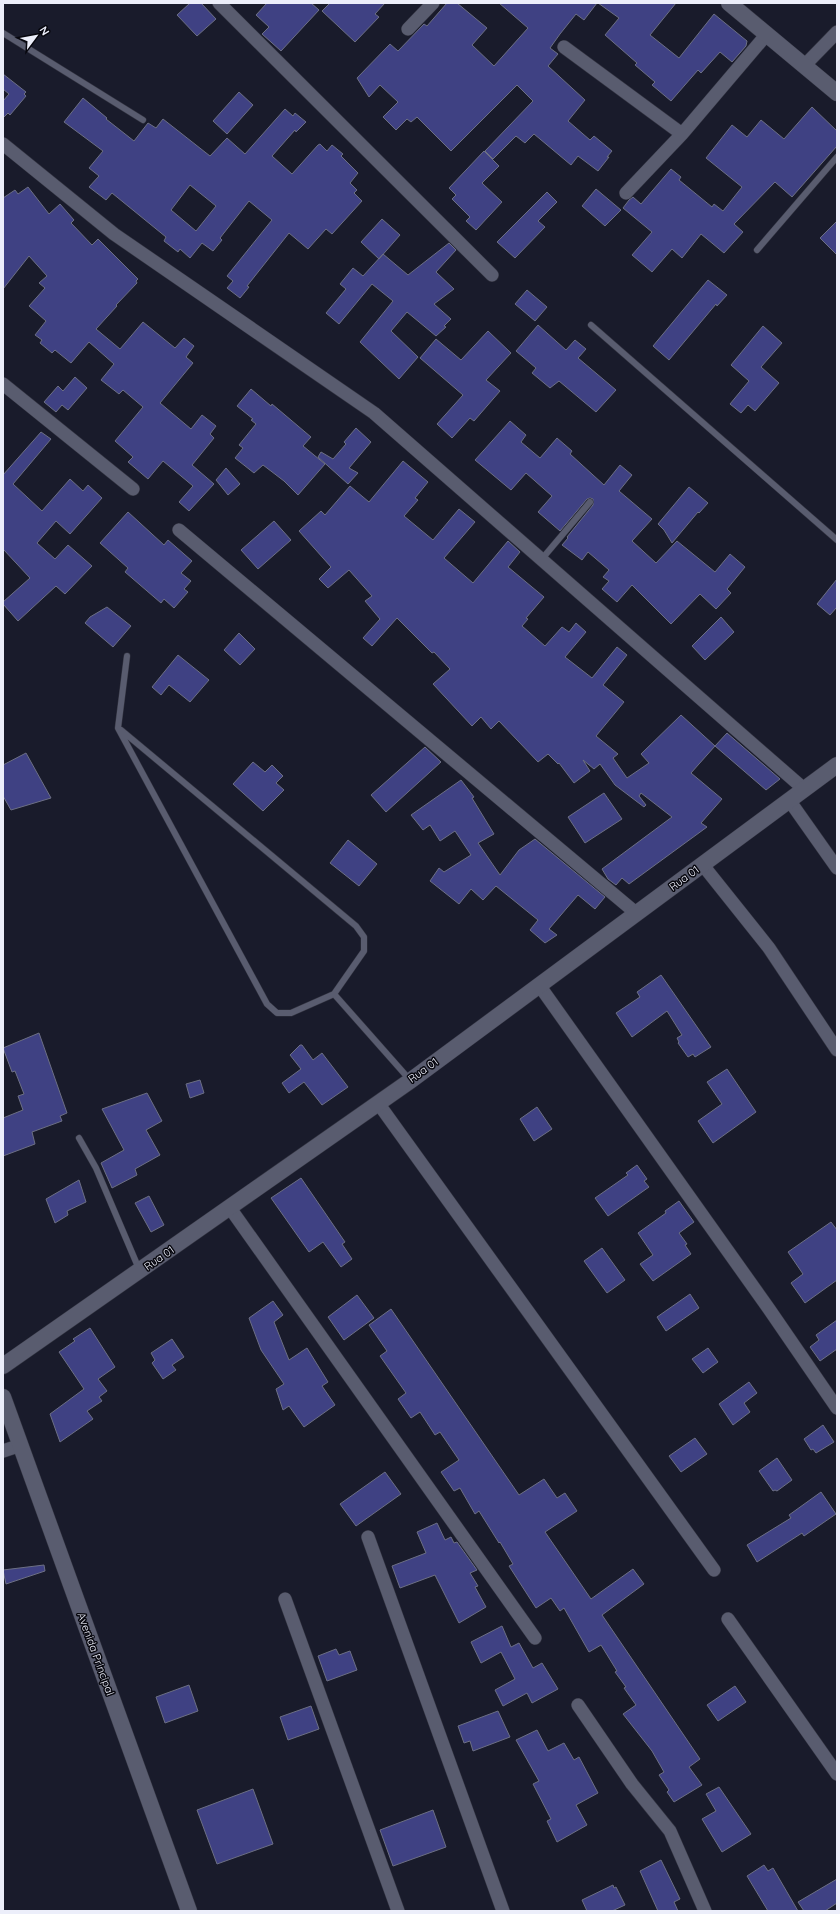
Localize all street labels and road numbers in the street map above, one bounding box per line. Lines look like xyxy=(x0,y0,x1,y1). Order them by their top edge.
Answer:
street label: Rua 01 xyxy=(666,862,702,894)
street label: Rua 01 xyxy=(405,1054,441,1086)
street label: Rua 01 xyxy=(141,1243,177,1273)
street label: Avenida Principal xyxy=(74,1611,118,1697)

